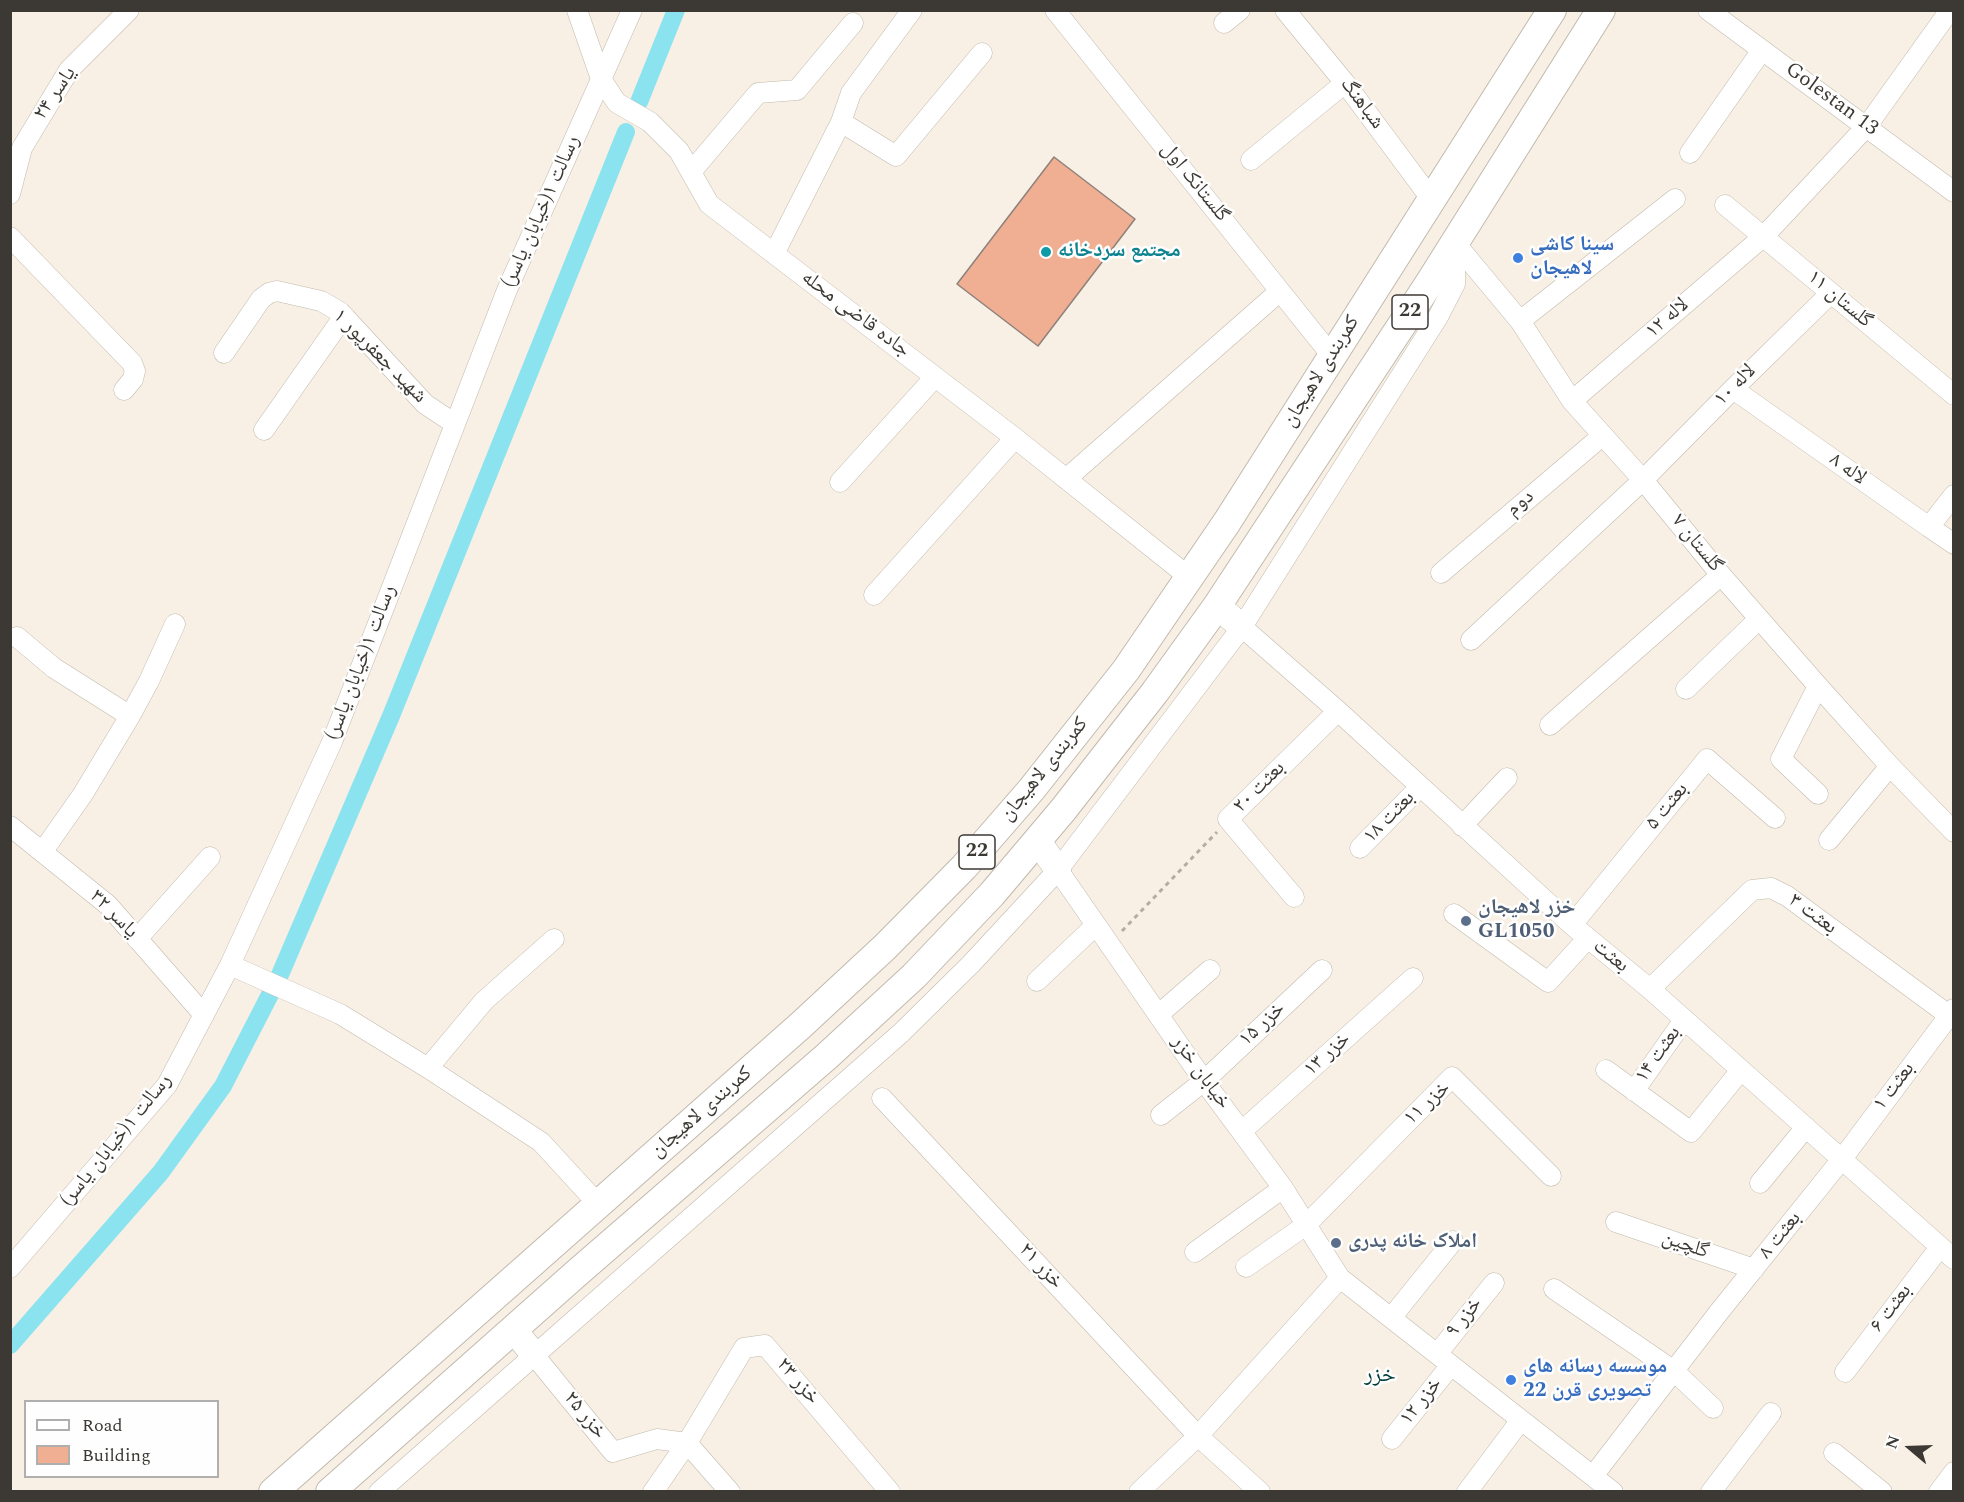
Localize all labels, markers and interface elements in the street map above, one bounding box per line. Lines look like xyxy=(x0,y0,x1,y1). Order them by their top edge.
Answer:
street label: Golestan 13 xyxy=(1780,58,1882,142)
street label: یاسر ۲۴ xyxy=(29,63,83,125)
street label: شباهنگ xyxy=(1333,73,1389,135)
street label: رسالت ۱(خیابان یاسر) xyxy=(497,132,587,292)
street label: گلستانک اول xyxy=(1154,138,1234,228)
place label: سینا کاشی لاهیجان xyxy=(1530,233,1614,283)
place label: مجتمع سردخانه xyxy=(1058,239,1181,265)
marker: مجتمع سردخانه xyxy=(1039,245,1053,259)
marker: سینا کاشی لاهیجان xyxy=(1511,251,1525,265)
street label: جاده قاضی محله xyxy=(796,266,914,364)
street label: گلستان ۱۱ xyxy=(1801,266,1877,334)
street label: لاله ۱۲ xyxy=(1641,293,1695,345)
road number: 22 xyxy=(1392,295,1428,329)
street label: شهید جعفرپور ۱ xyxy=(327,305,431,409)
street label: کمربندی لاهیجان xyxy=(1278,312,1366,432)
street label: لاله ۱۰ xyxy=(1710,360,1762,412)
street label: لاله ۸ xyxy=(1824,448,1870,492)
street label: دوم xyxy=(1502,485,1540,523)
street label: گلستان ۷ xyxy=(1665,510,1727,578)
street label: رسالت ۱(خیابان یاسر) xyxy=(321,582,403,744)
street label: کمربندی لاهیجان xyxy=(995,713,1095,827)
street label: بعثت ۲۰ xyxy=(1229,757,1291,819)
street label: بعثت ۵ xyxy=(1641,778,1695,836)
street label: بعثت ۱۸ xyxy=(1359,786,1421,850)
road number: 22 xyxy=(959,835,995,869)
street label: یاسر ۳۲ xyxy=(83,885,143,945)
street label: بعثت ۳ xyxy=(1783,889,1841,941)
place label: خزر لاهیجان GL1050 xyxy=(1478,896,1575,946)
marker: خزر لاهیجان GL1050 xyxy=(1459,914,1473,928)
street label: بعثت xyxy=(1587,935,1633,979)
street label: خزر ۱۵ xyxy=(1235,997,1291,1053)
street label: بعثت ۱۴ xyxy=(1631,1022,1687,1088)
street label: خزر ۱۳ xyxy=(1299,1028,1357,1082)
street label: خیابان خزر xyxy=(1165,1031,1235,1115)
street label: بعثت ۱ xyxy=(1869,1058,1921,1116)
street label: کمربندی لاهیجان xyxy=(646,1062,758,1164)
street label: رسالت ۱(خیابان یاسر) xyxy=(56,1069,178,1213)
street label: خزر ۱۱ xyxy=(1399,1077,1457,1131)
street label: بعثت ۸ xyxy=(1754,1207,1808,1265)
street label: گلچین xyxy=(1658,1226,1712,1266)
place label: املاک خانه پدری xyxy=(1348,1230,1477,1256)
marker: املاک خانه پدری xyxy=(1329,1236,1343,1250)
street label: خزر ۲۱ xyxy=(1012,1239,1068,1295)
street label: بعثت ۶ xyxy=(1866,1280,1918,1338)
street label: خزر ۹ xyxy=(1441,1293,1489,1343)
street label: خزر ۲۳ xyxy=(770,1353,824,1411)
place label: موسسه رسانه های تصویری قرن 22 xyxy=(1523,1355,1667,1405)
district label: خزر xyxy=(1364,1364,1396,1390)
street label: خزر ۱۲ xyxy=(1395,1373,1449,1431)
marker: موسسه رسانه های تصویری قرن 22 xyxy=(1504,1373,1518,1387)
street label: خزر ۲۵ xyxy=(557,1387,611,1445)
legend xyxy=(24,1400,219,1478)
text: Road xyxy=(82,1412,123,1439)
north arrow xyxy=(1880,1418,1940,1478)
text: N xyxy=(1880,1432,1906,1452)
text: Building xyxy=(82,1442,151,1469)

